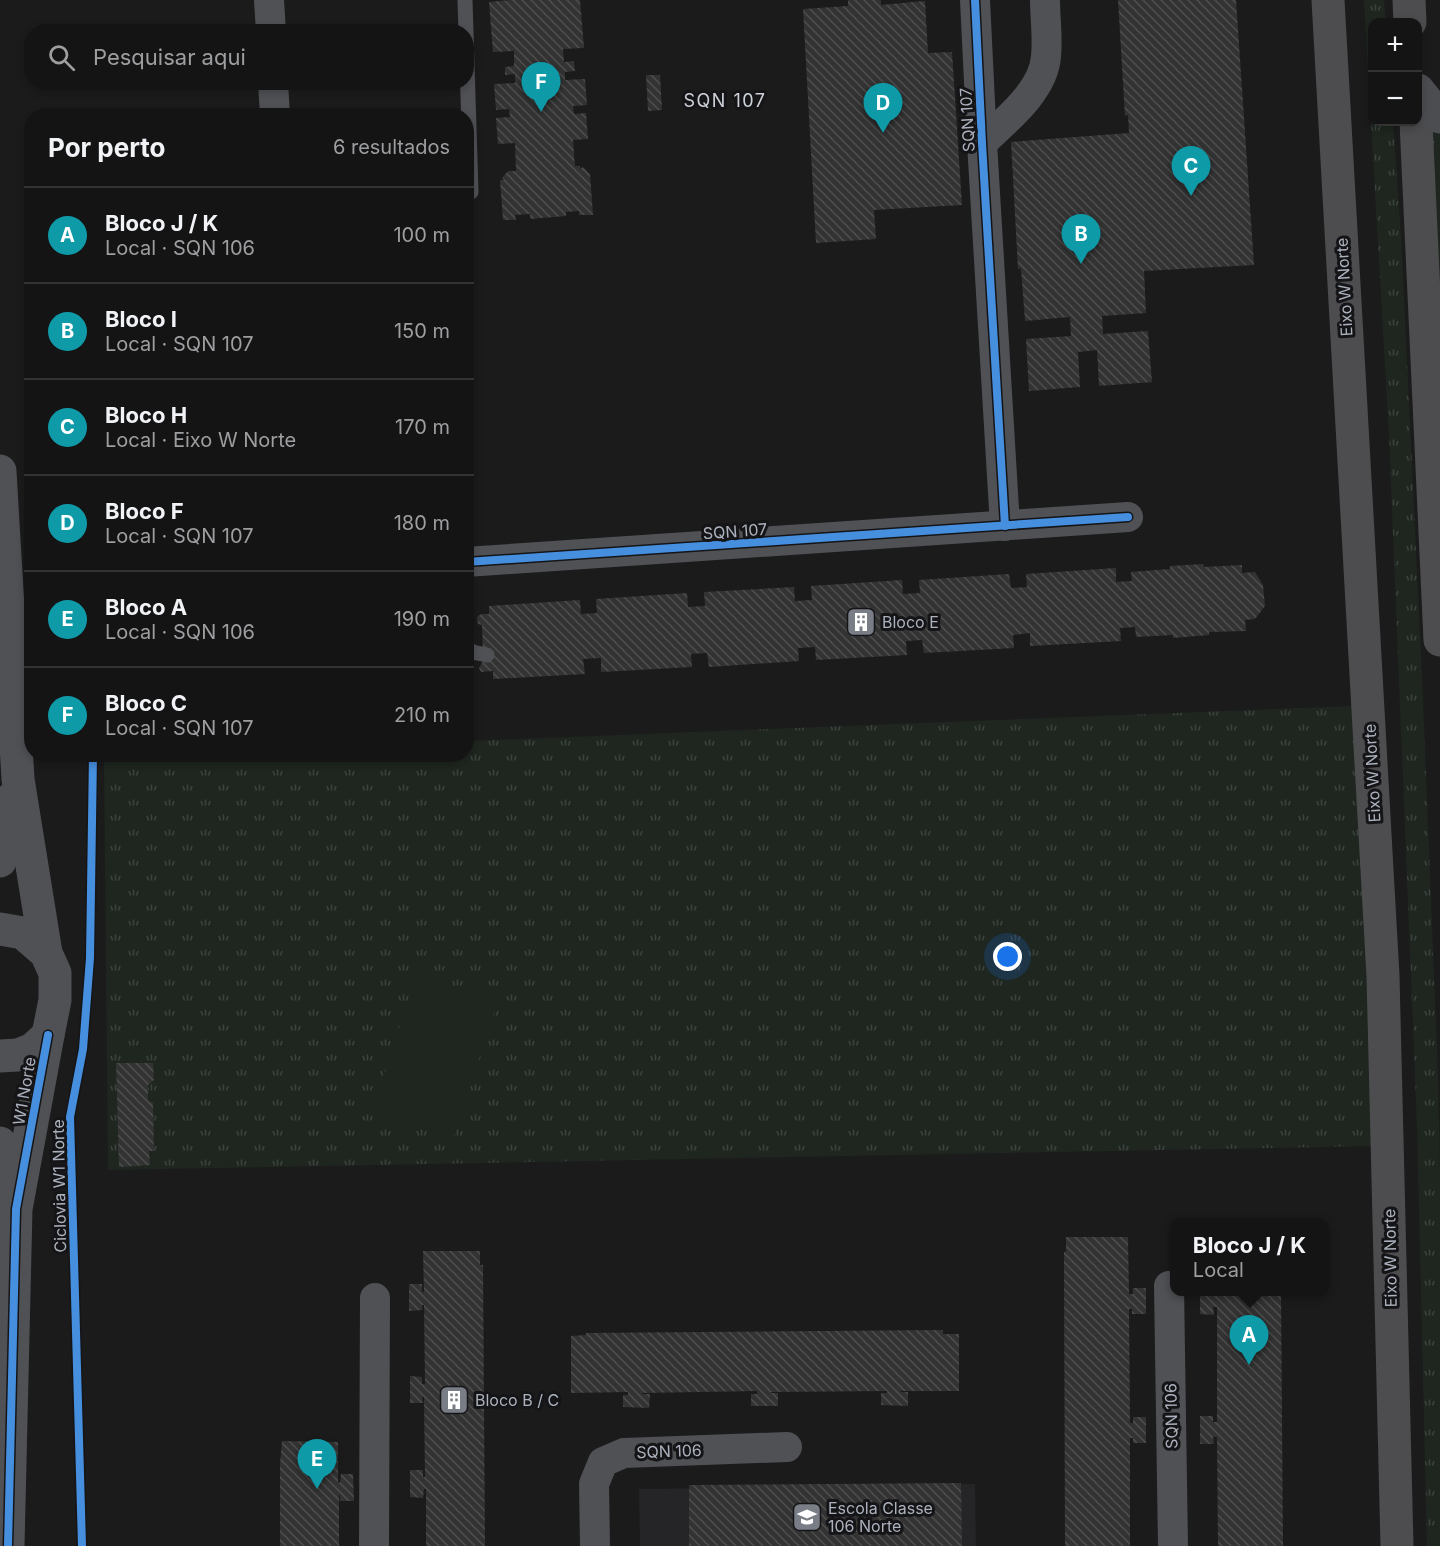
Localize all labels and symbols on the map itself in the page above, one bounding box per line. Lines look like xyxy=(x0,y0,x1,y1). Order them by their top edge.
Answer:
pin: F xyxy=(522,63,560,112)
pin: D xyxy=(864,84,902,133)
street label: SQN 107 xyxy=(955,87,979,153)
district label: SQN 107 xyxy=(684,90,766,111)
pin: C xyxy=(1172,146,1210,196)
pin: B xyxy=(1062,214,1100,264)
street label: Eixo W Norte xyxy=(1331,237,1357,337)
street label: SQN 107 xyxy=(702,519,768,543)
building icon: Bloco E xyxy=(845,606,877,638)
place label: Bloco E xyxy=(882,612,939,632)
street label: Eixo W Norte xyxy=(1359,723,1385,823)
your location xyxy=(993,942,1022,971)
street label: W1 Norte xyxy=(8,1055,40,1127)
street label: Ciclovia W1 Norte xyxy=(48,1119,70,1253)
street label: Eixo W Norte xyxy=(1379,1209,1401,1307)
pin: A xyxy=(1230,1316,1268,1365)
street label: SQN 106 xyxy=(1160,1383,1182,1449)
building icon: Bloco B / C xyxy=(438,1384,470,1416)
place label: Bloco B / C xyxy=(475,1390,559,1410)
pin: E xyxy=(298,1440,336,1489)
street label: SQN 106 xyxy=(636,1440,702,1462)
place label: Escola Classe 106 Norte xyxy=(828,1498,933,1536)
school or university icon: Escola Classe 106 Norte xyxy=(791,1501,823,1533)

